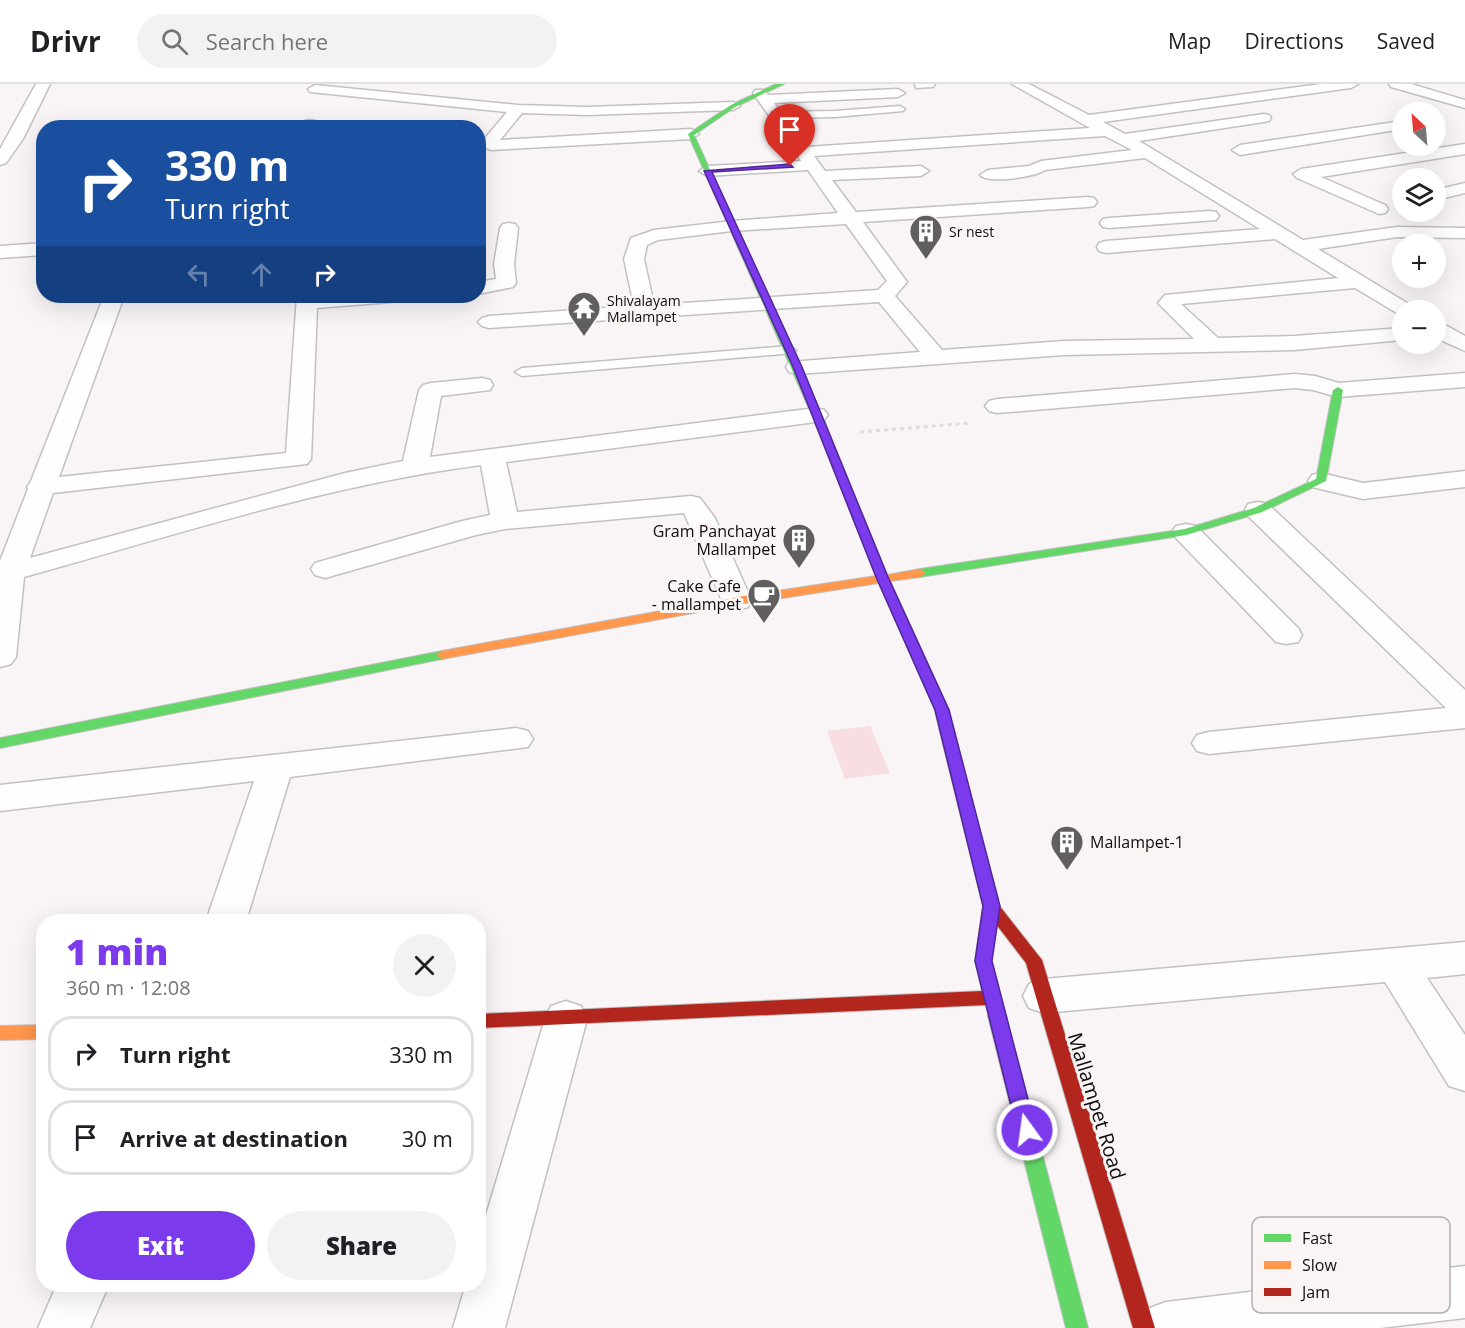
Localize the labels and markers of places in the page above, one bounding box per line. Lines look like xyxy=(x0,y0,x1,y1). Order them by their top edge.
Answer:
pin xyxy=(764,104,815,166)
building icon: Sr nest xyxy=(908,213,944,260)
place label: Sr nest xyxy=(949,222,994,241)
temple icon: Shivalayam Mallampet xyxy=(566,290,602,337)
place label: Shivalayam Mallampet xyxy=(607,291,681,326)
place label: Gram Panchayat Mallampet xyxy=(653,520,776,560)
building icon: Gram Panchayat Mallampet xyxy=(781,522,817,569)
place label: Cake Cafe - mallampet xyxy=(652,575,741,615)
cafe icon: Cake Cafe - mallampet xyxy=(746,577,782,624)
building icon: Mallampet-1 xyxy=(1049,824,1085,871)
place label: Mallampet-1 xyxy=(1090,831,1184,853)

